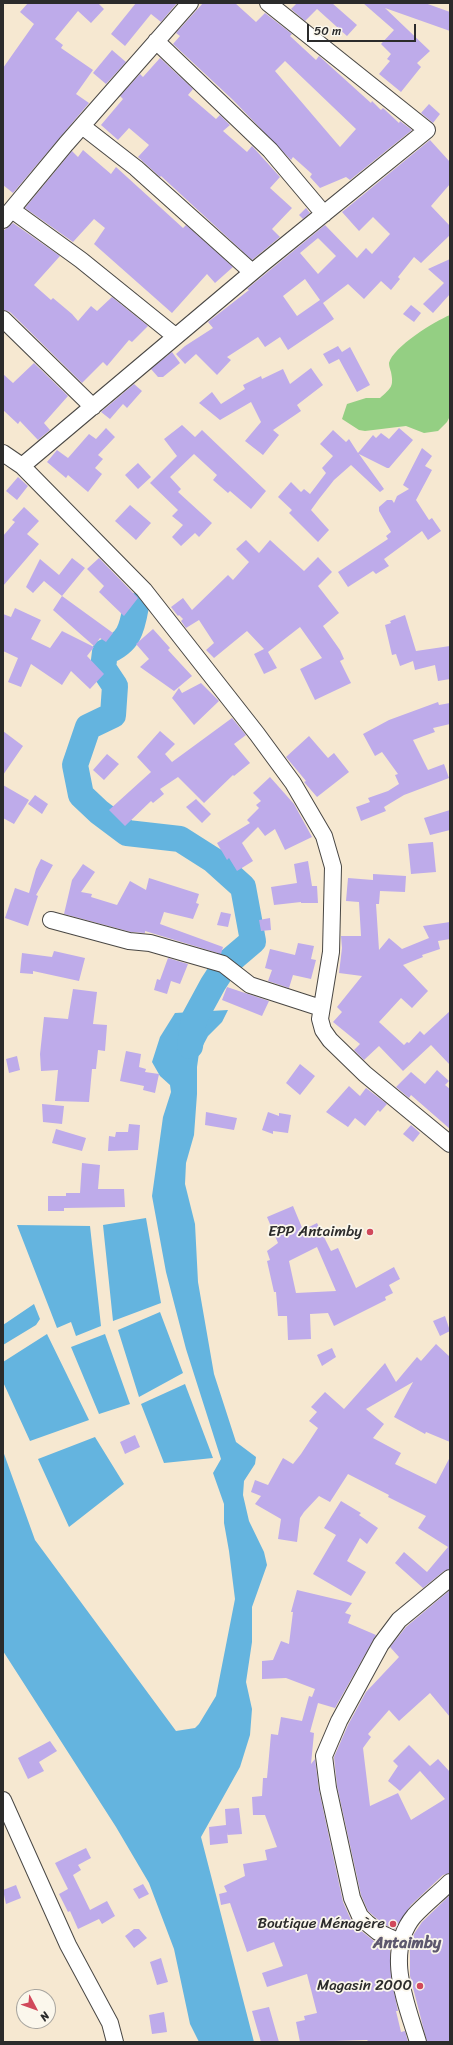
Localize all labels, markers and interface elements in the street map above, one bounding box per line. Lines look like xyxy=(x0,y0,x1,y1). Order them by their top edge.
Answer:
scale bar xyxy=(309,16,418,42)
text: 50 m xyxy=(314,20,341,42)
place label: EPP Antaimby xyxy=(268,1223,362,1241)
marker: EPP Antaimby xyxy=(365,1227,375,1237)
place label: Boutique Ménagère xyxy=(258,1915,385,1933)
marker: Boutique Ménagère xyxy=(388,1919,398,1929)
district label: Antaimby xyxy=(373,1934,441,1954)
place label: Magasin 2000 xyxy=(317,1977,412,1995)
marker: Magasin 2000 xyxy=(415,1981,425,1991)
north arrow xyxy=(16,1989,56,2029)
text: N xyxy=(35,2007,54,2026)

